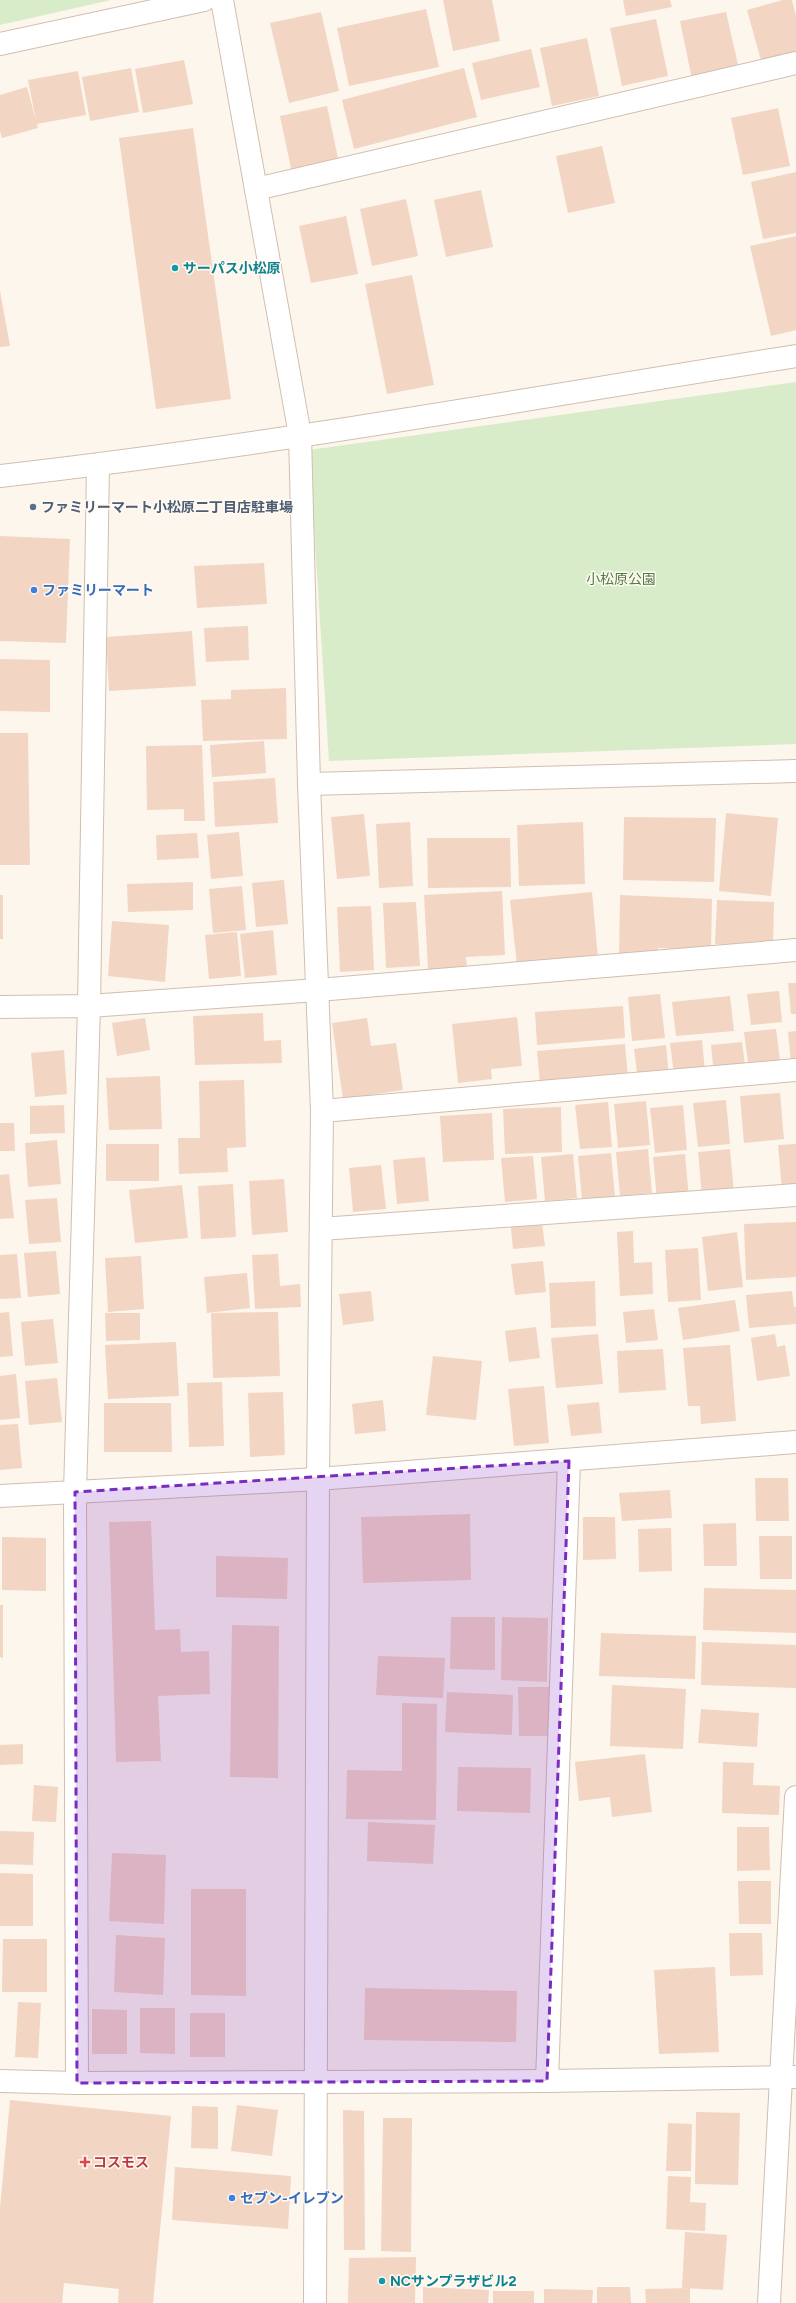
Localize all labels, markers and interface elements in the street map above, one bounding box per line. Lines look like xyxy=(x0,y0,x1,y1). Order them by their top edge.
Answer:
place label: サーパス小松原 xyxy=(183,260,281,277)
marker: サーパス小松原 xyxy=(170,263,180,273)
place label: ファミリーマート小松原二丁目店駐車場 xyxy=(41,499,293,516)
marker: ファミリーマート小松原二丁目店駐車場 xyxy=(28,502,38,512)
park label: 小松原公園 xyxy=(586,571,656,588)
place label: ファミリーマート xyxy=(42,582,154,599)
marker: ファミリーマート xyxy=(29,585,39,595)
place label: コスモス xyxy=(93,2154,149,2171)
marker: コスモス xyxy=(80,2157,90,2167)
place label: セブン-イレブン xyxy=(240,2190,344,2207)
marker: セブン-イレブン xyxy=(227,2193,237,2203)
place label: NCサンプラザビル2 xyxy=(390,2273,517,2290)
marker: NCサンプラザビル2 xyxy=(377,2276,387,2286)

